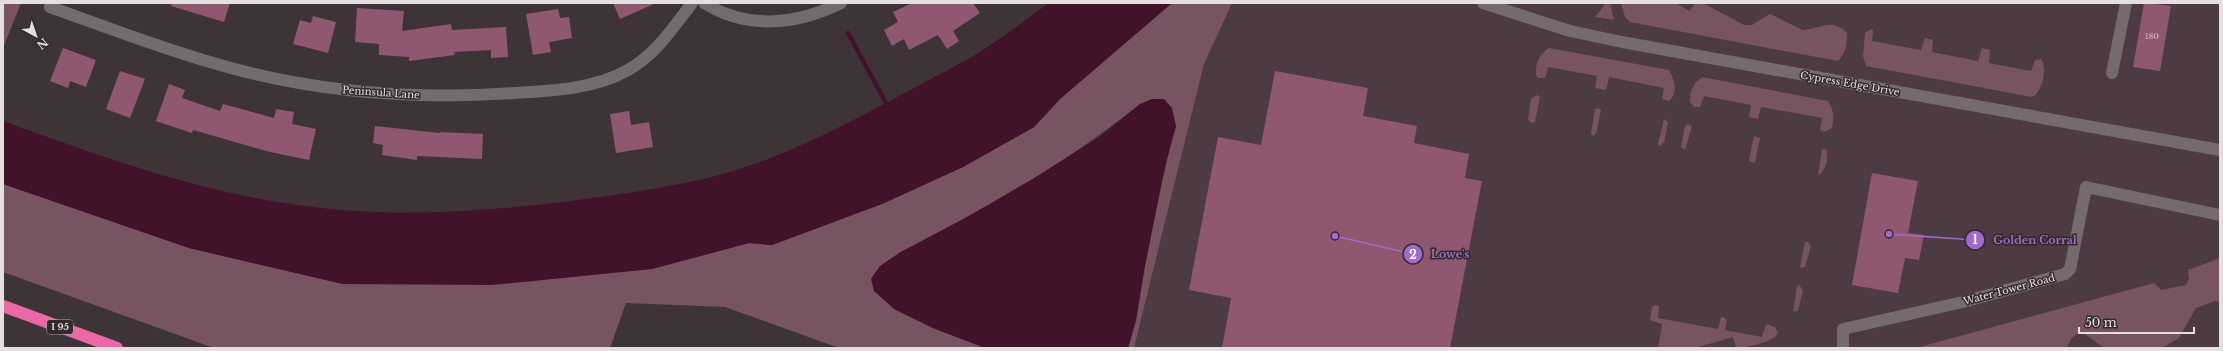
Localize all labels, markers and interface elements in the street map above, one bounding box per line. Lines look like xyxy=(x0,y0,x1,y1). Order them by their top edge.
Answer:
north arrow xyxy=(16,16,56,56)
house number: 180 xyxy=(2145,31,2159,41)
text: N xyxy=(33,35,51,53)
street label: Cypress Edge Drive xyxy=(1799,68,1901,99)
street label: Peninsula Lane xyxy=(342,83,420,102)
callout: Golden Corral xyxy=(1965,228,2085,251)
text: 1 xyxy=(1972,232,1978,247)
text: Golden Corral xyxy=(1993,233,2077,247)
callout: Lowe's xyxy=(1403,243,1477,266)
text: 2 xyxy=(1409,247,1417,262)
text: Lowe's xyxy=(1431,247,1469,261)
street label: Water Tower Road xyxy=(1961,271,2057,308)
scale bar xyxy=(2079,309,2194,335)
text: 50 m xyxy=(2085,315,2117,330)
road number: I 95 xyxy=(47,320,73,334)

